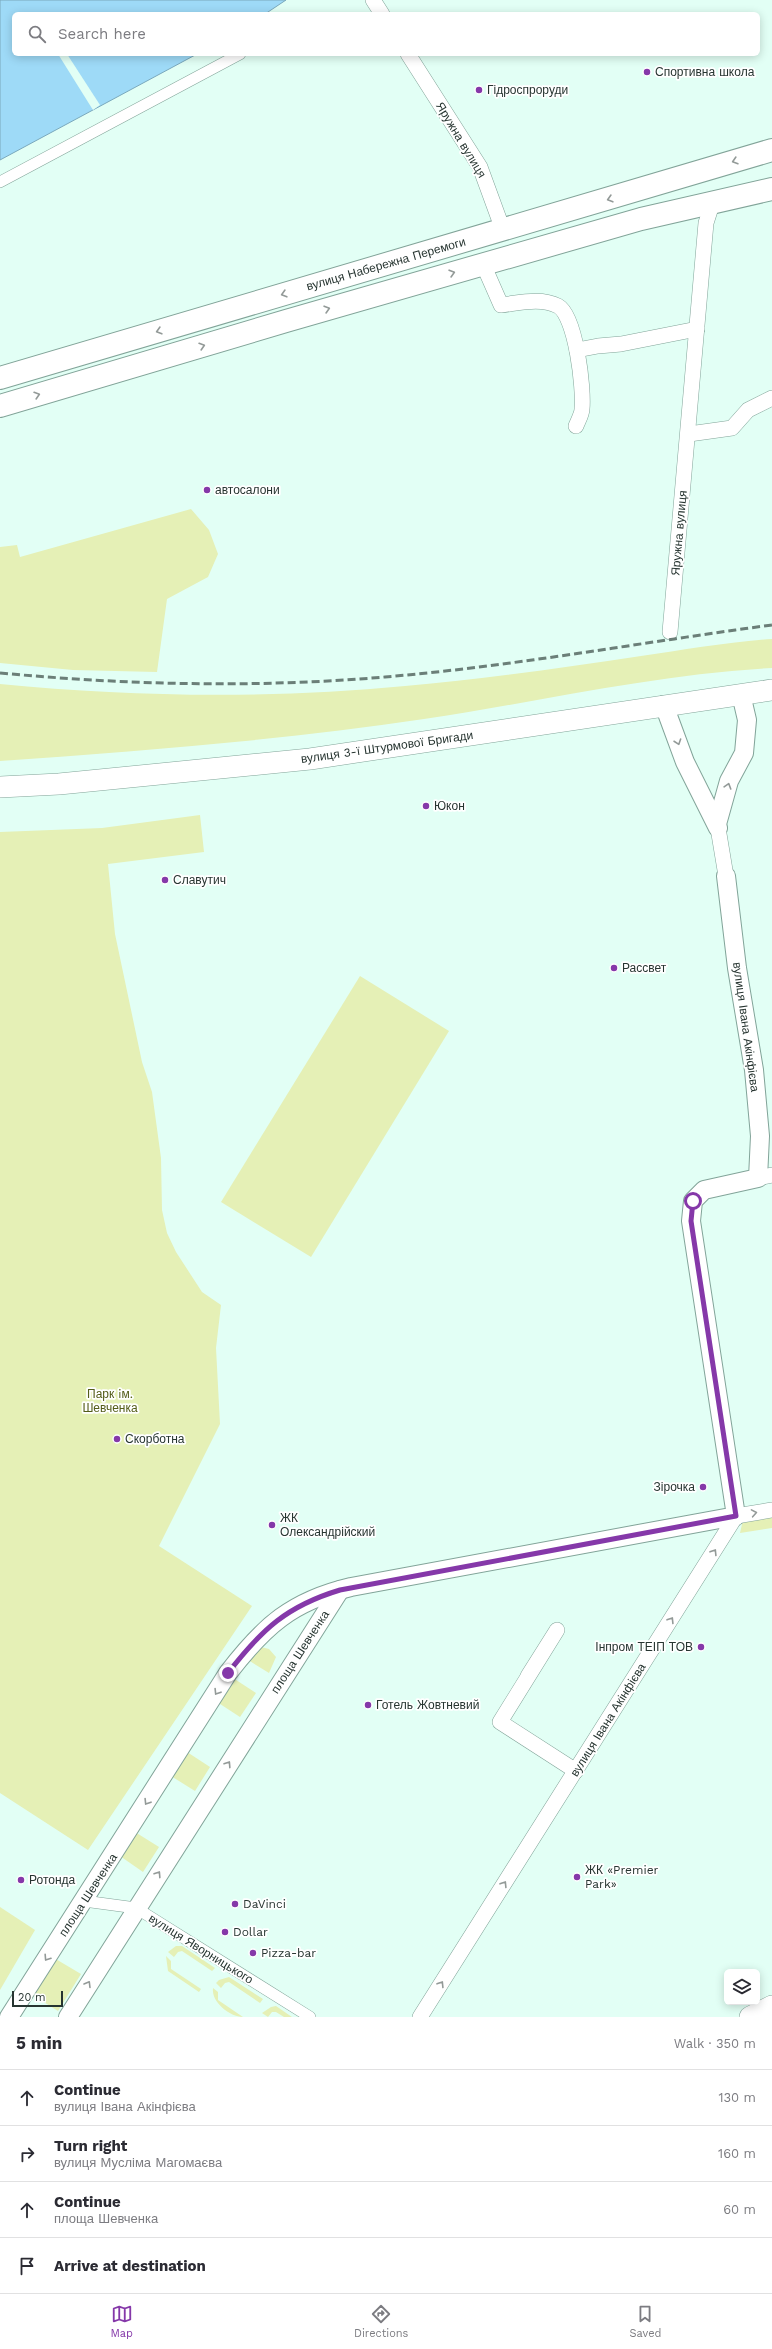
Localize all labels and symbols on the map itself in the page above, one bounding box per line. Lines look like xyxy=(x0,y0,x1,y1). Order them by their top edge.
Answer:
place label: Спортивна школа xyxy=(655,65,755,79)
marker: Спортивна школа xyxy=(642,67,652,77)
place label: Гідроспроруди xyxy=(487,83,568,97)
marker: Гідроспроруди xyxy=(474,85,484,95)
street label: Яружна вулиця xyxy=(433,100,489,180)
one-way arrow xyxy=(731,156,738,165)
one-way arrow xyxy=(607,194,614,203)
street label: вулиця Набережна Перемоги xyxy=(305,235,467,293)
one-way arrow xyxy=(448,269,455,278)
one-way arrow xyxy=(281,289,288,298)
one-way arrow xyxy=(323,305,330,314)
one-way arrow xyxy=(156,326,163,335)
one-way arrow xyxy=(198,342,205,351)
one-way arrow xyxy=(34,391,41,400)
place label: автосалони xyxy=(215,483,280,497)
marker: автосалони xyxy=(202,485,212,495)
street label: Яружна вулиця xyxy=(668,490,690,576)
street label: вулиця 3-ї Штурмової Бригади xyxy=(300,728,474,766)
one-way arrow xyxy=(673,738,682,745)
one-way arrow xyxy=(723,783,732,790)
place label: Юкон xyxy=(434,799,465,813)
marker: Юкон xyxy=(421,801,431,811)
place label: Славутич xyxy=(173,873,226,887)
marker: Славутич xyxy=(160,875,170,885)
place label: Рассвет xyxy=(622,961,667,975)
street label: вулиця Івана Акінфієва xyxy=(730,961,762,1093)
marker: Рассвет xyxy=(609,963,619,973)
route start xyxy=(684,1192,702,1210)
park label: Парк iм. Шевченка xyxy=(82,1387,138,1415)
place label: Скорботна xyxy=(125,1432,185,1446)
marker: Скорботна xyxy=(112,1434,122,1444)
place label: Зірочка xyxy=(654,1480,695,1494)
marker: Зірочка xyxy=(698,1482,708,1492)
one-way arrow xyxy=(751,1509,757,1518)
place label: ЖК Олександрійский xyxy=(280,1511,375,1539)
marker: ЖК Олександрійский xyxy=(267,1520,277,1530)
one-way arrow xyxy=(709,1549,717,1556)
street label: площа Шевченка xyxy=(268,1608,332,1696)
one-way arrow xyxy=(666,1617,674,1624)
place label: Інпром ТЕІП ТОВ xyxy=(595,1640,693,1654)
marker: Інпром ТЕІП ТОВ xyxy=(696,1642,706,1652)
street label: вулиця Івана Акінфієва xyxy=(567,1661,649,1779)
route end xyxy=(219,1664,237,1682)
one-way arrow xyxy=(214,1688,221,1695)
place label: Готель Жовтневий xyxy=(376,1698,479,1712)
marker: Готель Жовтневий xyxy=(363,1700,373,1710)
one-way arrow xyxy=(223,1761,231,1768)
one-way arrow xyxy=(145,1798,152,1805)
street label: площа Шевченка xyxy=(56,1851,120,1939)
place label: ЖК «Premier Park» xyxy=(585,1863,659,1891)
one-way arrow xyxy=(153,1871,160,1878)
marker: ЖК «Premier Park» xyxy=(572,1872,582,1882)
place label: Ротонда xyxy=(29,1873,76,1887)
marker: Ротонда xyxy=(16,1875,26,1885)
one-way arrow xyxy=(500,1881,507,1888)
place label: DaVinci xyxy=(243,1897,286,1911)
marker: DaVinci xyxy=(230,1899,240,1909)
street label: вулиця Яворницького xyxy=(146,1911,256,1987)
place label: Dollar xyxy=(233,1925,268,1939)
marker: Dollar xyxy=(220,1927,230,1937)
place label: Pizza-bar xyxy=(261,1946,316,1960)
marker: Pizza-bar xyxy=(248,1948,258,1958)
one-way arrow xyxy=(45,1954,52,1961)
one-way arrow xyxy=(84,1981,91,1988)
one-way arrow xyxy=(436,1981,444,1988)
scale bar xyxy=(12,1989,63,2008)

